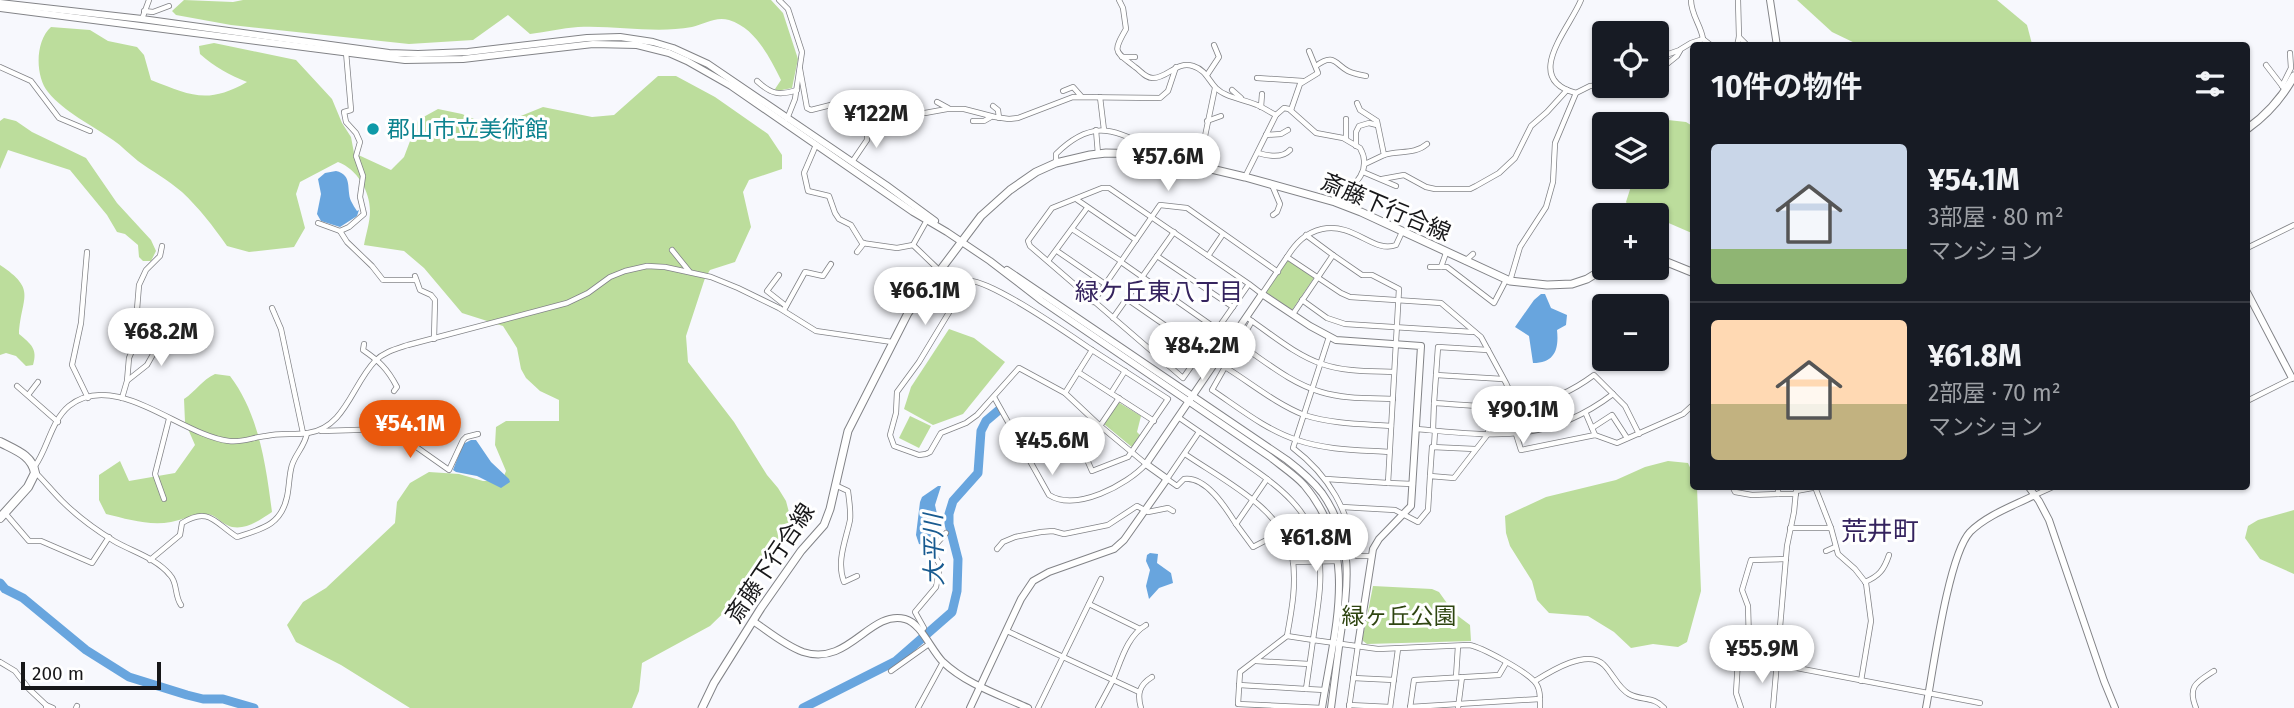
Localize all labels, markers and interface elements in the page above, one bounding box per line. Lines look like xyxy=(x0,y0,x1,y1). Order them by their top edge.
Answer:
map controls xyxy=(1592,21,1669,371)
button: locate xyxy=(1592,21,1669,98)
icon: filters xyxy=(2191,65,2229,103)
text: 10件の物件 xyxy=(1711,69,1862,105)
pin: ¥122M xyxy=(827,90,925,150)
text: ¥122M xyxy=(844,99,908,127)
button: layers xyxy=(1592,112,1669,189)
place label: 郡山市立美術館 xyxy=(387,115,548,143)
marker: 郡山市立美術館 xyxy=(365,121,381,137)
pin: ¥57.6M xyxy=(1111,134,1225,193)
text: ¥57.6M xyxy=(1132,142,1204,170)
text: ¥54.1M xyxy=(1928,162,2019,198)
street label: 斎藤下行合線 xyxy=(1317,167,1455,247)
icon: home xyxy=(1767,172,1851,256)
button: + xyxy=(1592,203,1669,280)
text: 3部屋 · 80 m² xyxy=(1928,203,2064,231)
text: マンション xyxy=(1928,237,2043,265)
pin: ¥66.1M xyxy=(868,268,982,327)
text: ¥66.1M xyxy=(890,276,960,304)
district label: 緑ケ丘東八丁目 xyxy=(1075,278,1243,306)
button: − xyxy=(1592,294,1669,371)
pin: ¥68.2M xyxy=(104,308,218,368)
text: ¥68.2M xyxy=(124,317,198,345)
pin: ¥84.2M xyxy=(1145,322,1259,382)
text: ¥84.2M xyxy=(1165,331,1239,359)
text: ¥61.8M xyxy=(1928,338,2022,374)
icon: home xyxy=(1767,348,1851,432)
text: 2部屋 · 70 m² xyxy=(1928,379,2061,407)
pin: ¥90.1M xyxy=(1466,386,1580,446)
text: ¥90.1M xyxy=(1487,395,1559,423)
pin: ¥54.1M xyxy=(353,400,467,460)
text: ¥54.1M xyxy=(375,409,445,437)
text: マンション xyxy=(1928,413,2043,441)
pin: ¥45.6M xyxy=(995,418,1109,477)
text: ¥45.6M xyxy=(1015,426,1089,454)
street label: 斎藤下行合線 xyxy=(720,498,820,628)
water label: 大平川 xyxy=(919,511,949,586)
pin: ¥61.8M xyxy=(1259,514,1373,574)
district label: 荒井町 xyxy=(1841,516,1919,547)
text: ¥61.8M xyxy=(1280,523,1352,551)
park label: 緑ヶ丘公園 xyxy=(1342,602,1457,630)
pin: ¥55.9M xyxy=(1705,626,1819,685)
text: ¥55.9M xyxy=(1725,634,1799,662)
scale bar xyxy=(21,659,161,691)
text: 200 m xyxy=(32,662,84,685)

